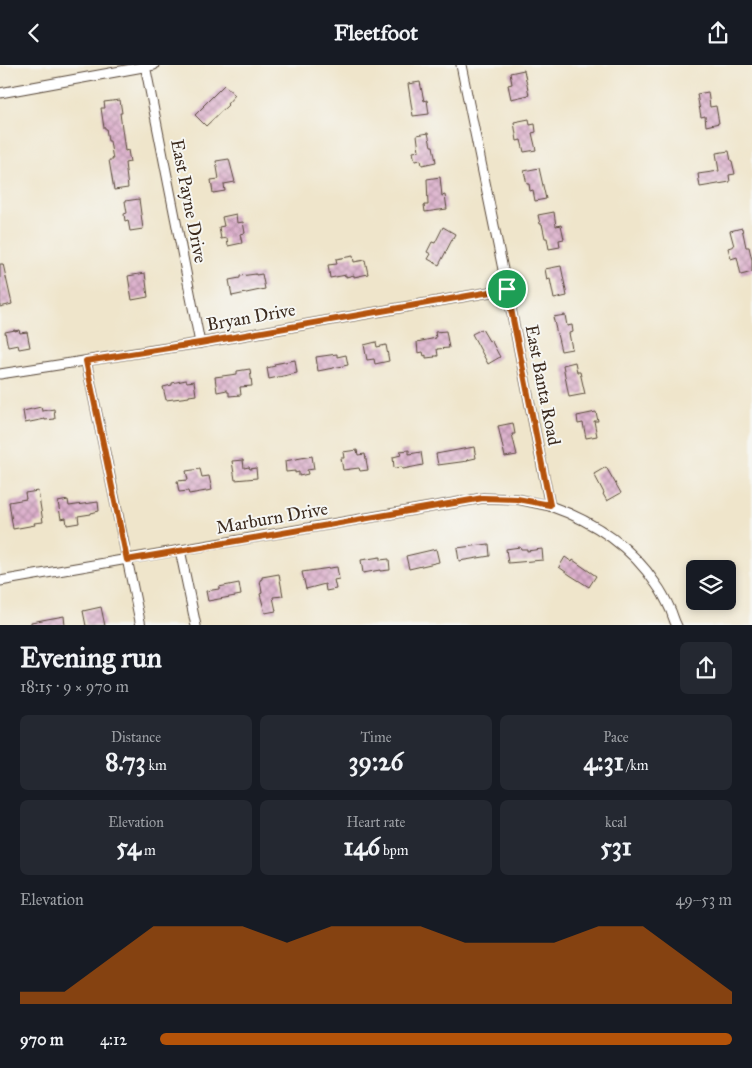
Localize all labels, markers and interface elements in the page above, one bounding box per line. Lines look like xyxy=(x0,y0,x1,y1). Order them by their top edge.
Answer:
icon: back xyxy=(20,19,48,47)
text: Fleetfoot xyxy=(334,19,418,46)
icon: share xyxy=(704,19,732,47)
street label: East Payne Drive xyxy=(166,137,212,265)
pin xyxy=(486,268,528,310)
icon: arrive xyxy=(493,275,521,303)
street label: Bryan Drive xyxy=(205,298,297,336)
street label: East Banta Road xyxy=(520,323,566,447)
street label: Marburn Drive xyxy=(214,497,330,539)
map controls xyxy=(686,560,736,610)
button: layers xyxy=(686,560,736,610)
text: Evening run xyxy=(20,640,162,675)
button: share xyxy=(680,642,732,694)
text: 18:15 · 9 × 970 m xyxy=(20,677,129,696)
text: Distance xyxy=(111,729,161,746)
text: Time xyxy=(361,729,392,746)
text: Pace xyxy=(603,729,629,746)
text: 8.73 xyxy=(105,746,146,777)
text: 39:26 xyxy=(349,746,403,777)
text: 4:31 xyxy=(583,746,624,777)
text: km xyxy=(146,757,167,774)
text: /km xyxy=(624,757,649,774)
text: Elevation xyxy=(108,814,164,831)
text: Heart rate xyxy=(347,814,405,831)
text: kcal xyxy=(605,814,627,831)
text: 54 xyxy=(116,831,141,862)
text: 146 xyxy=(343,831,380,862)
text: 531 xyxy=(600,831,632,862)
text: m xyxy=(141,842,156,859)
text: bpm xyxy=(380,842,409,859)
text: Elevation xyxy=(20,890,84,909)
text: 49–53 m xyxy=(675,890,732,909)
text: 970 m xyxy=(20,1030,63,1049)
text: 4:12 xyxy=(100,1030,127,1049)

